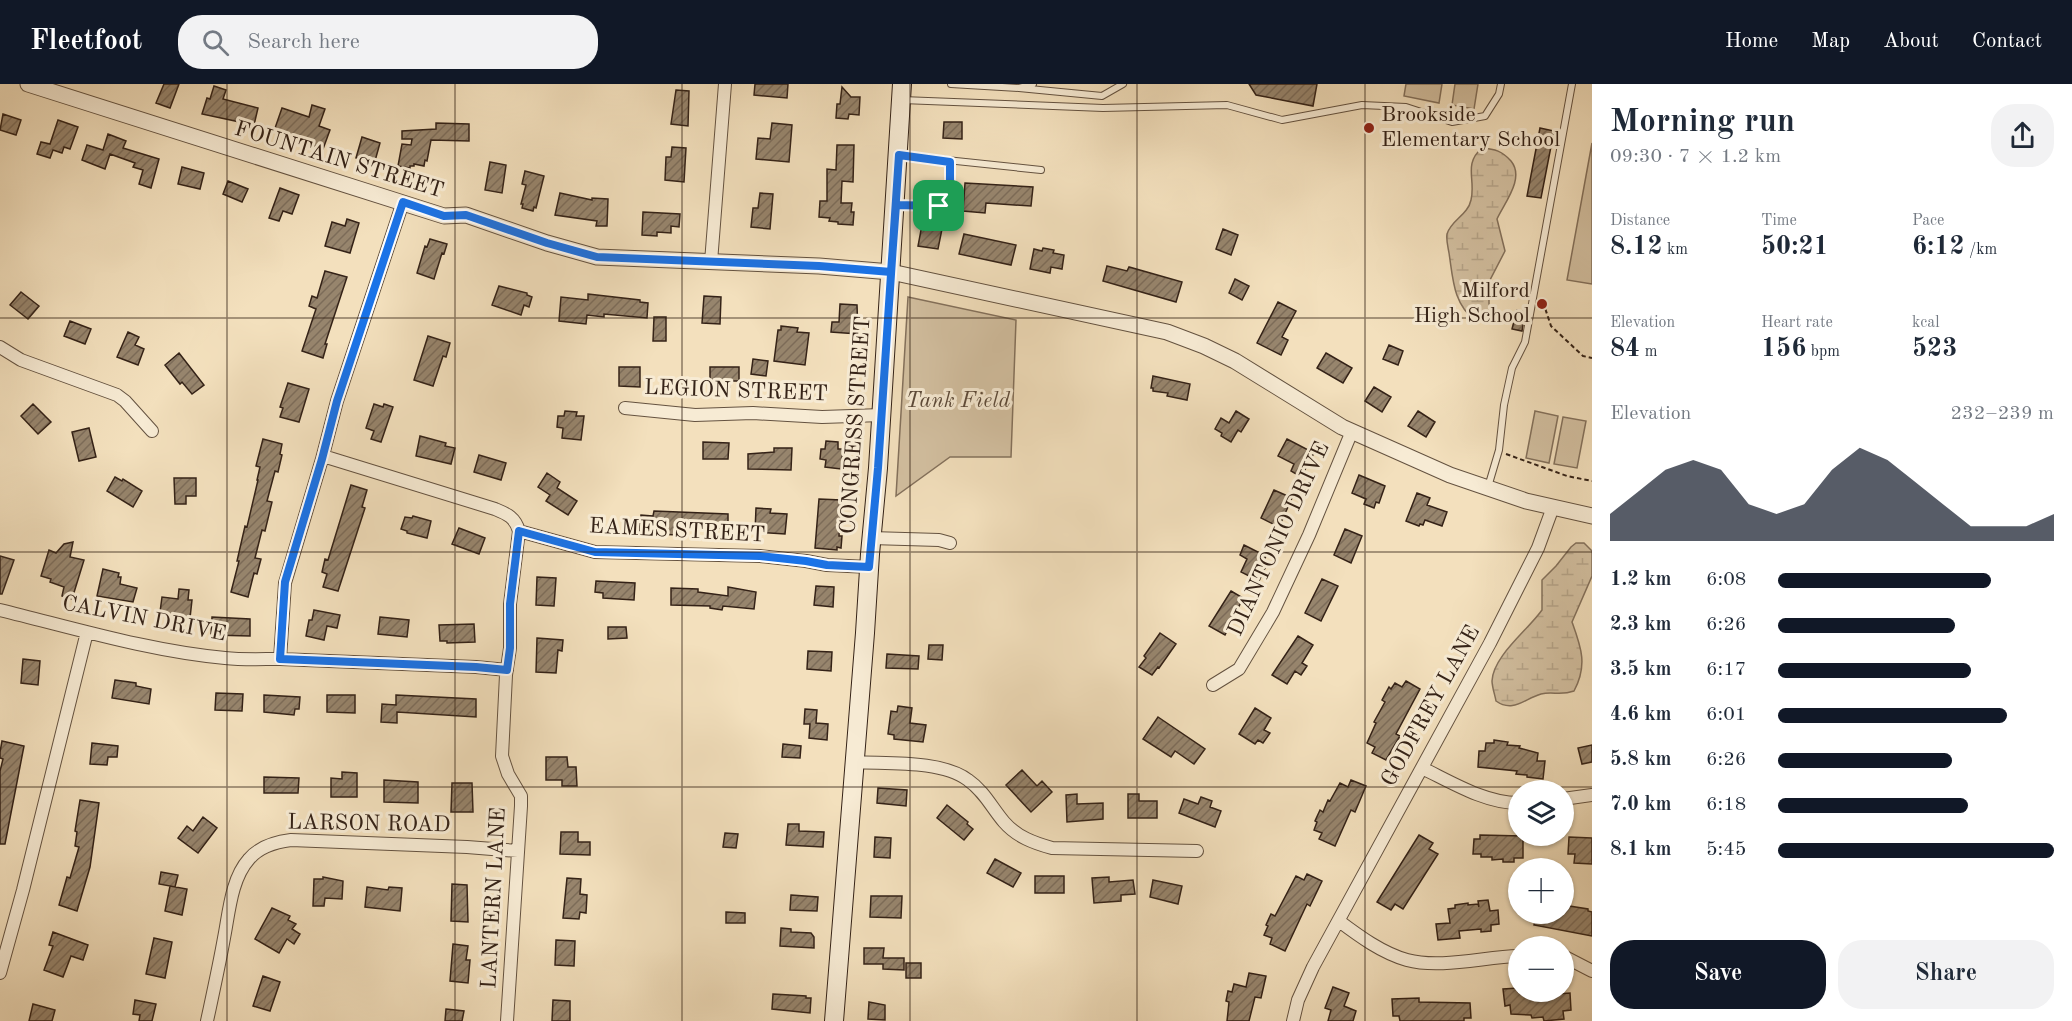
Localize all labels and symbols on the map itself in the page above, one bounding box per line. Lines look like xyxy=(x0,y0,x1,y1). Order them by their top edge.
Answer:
place label: Brookside Elementary School xyxy=(1381,104,1560,151)
street label: FOUNTAIN STREET xyxy=(232,118,446,202)
marker: Brookside Elementary School xyxy=(1362,121,1376,135)
pin xyxy=(913,180,964,231)
place label: Milford High School xyxy=(1414,280,1530,327)
marker: Milford High School xyxy=(1535,297,1549,311)
street label: CONGRESS STREET xyxy=(837,315,875,535)
street label: LEGION STREET xyxy=(644,377,828,405)
park label: Tank Field xyxy=(906,390,1011,412)
street label: DIANTONIO DRIVE xyxy=(1224,438,1334,640)
street label: EAMES STREET xyxy=(588,515,766,547)
street label: CALVIN DRIVE xyxy=(60,592,228,646)
street label: GODFREY LANE xyxy=(1378,622,1484,790)
street label: LANTERN LANE xyxy=(478,807,510,989)
street label: LARSON ROAD xyxy=(287,812,451,836)

